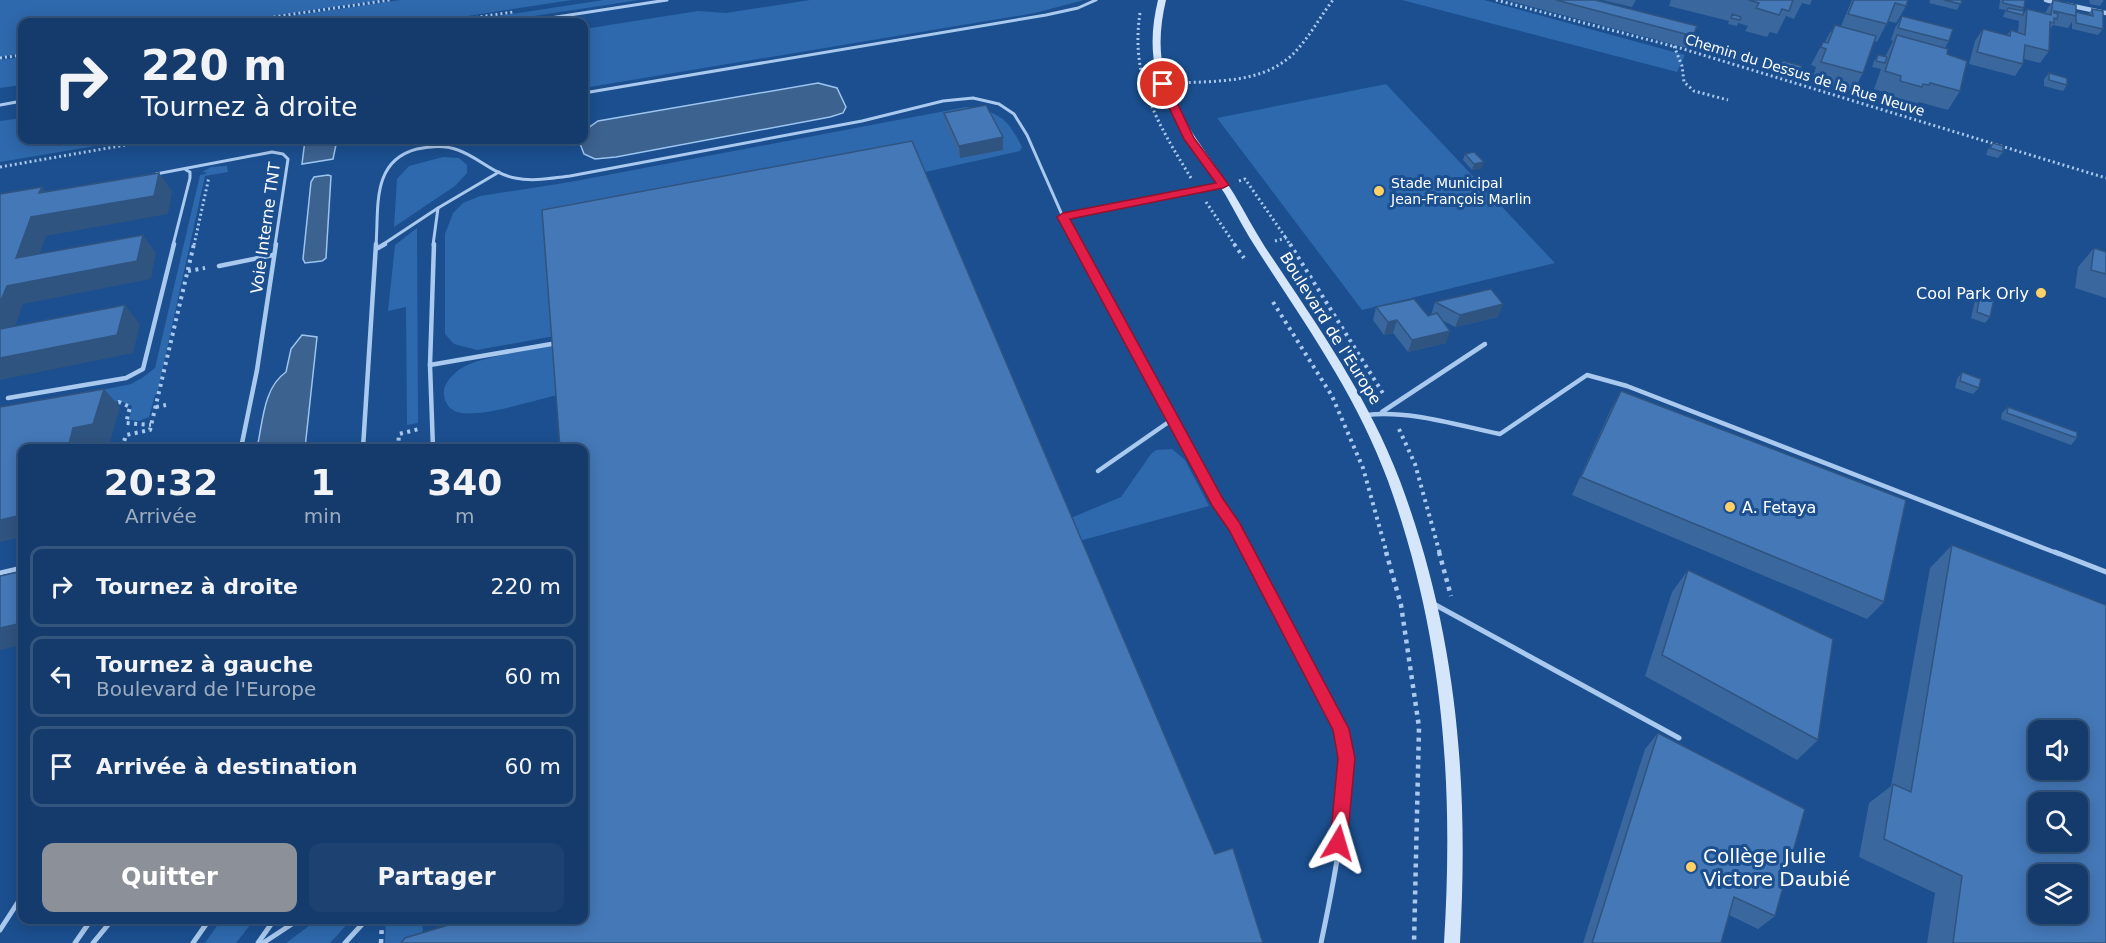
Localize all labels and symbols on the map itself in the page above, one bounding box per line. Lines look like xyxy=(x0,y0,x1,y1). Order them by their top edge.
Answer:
street label: Chemin du Dessus de la Rue Neuve xyxy=(1683,31,1927,119)
pin xyxy=(1137,58,1188,109)
street label: Voie Interne TNT xyxy=(247,161,284,295)
place label: Stade Municipal Jean-François Marlin xyxy=(1390,175,1531,207)
marker: Stade Municipal Jean-François Marlin xyxy=(1372,184,1386,198)
street label: Boulevard de l'Europe xyxy=(1276,249,1385,408)
place label: Cool Park Orly xyxy=(1916,284,2029,303)
marker: Cool Park Orly xyxy=(2034,286,2048,300)
place label: A. Fetaya xyxy=(1742,498,1816,517)
marker: A. Fetaya xyxy=(1723,500,1737,514)
position arrow xyxy=(1306,811,1370,875)
place label: Collège Julie Victore Daubié xyxy=(1703,844,1850,891)
marker: Collège Julie Victore Daubié xyxy=(1684,860,1698,874)

